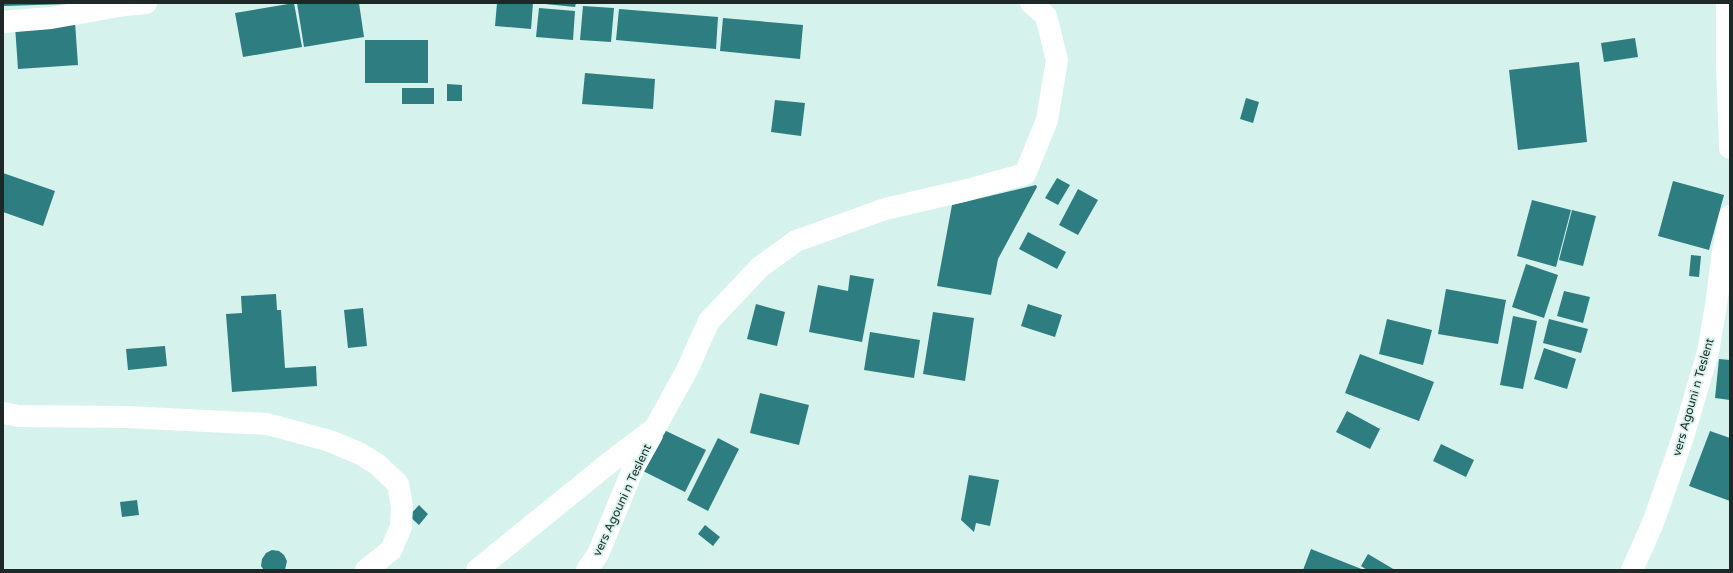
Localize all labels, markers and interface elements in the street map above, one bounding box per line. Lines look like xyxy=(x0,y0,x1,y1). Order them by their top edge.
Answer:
street label: vers Agouni n Teslent xyxy=(1669,336,1717,458)
street label: vers Agouni n Teslent xyxy=(590,441,654,558)

